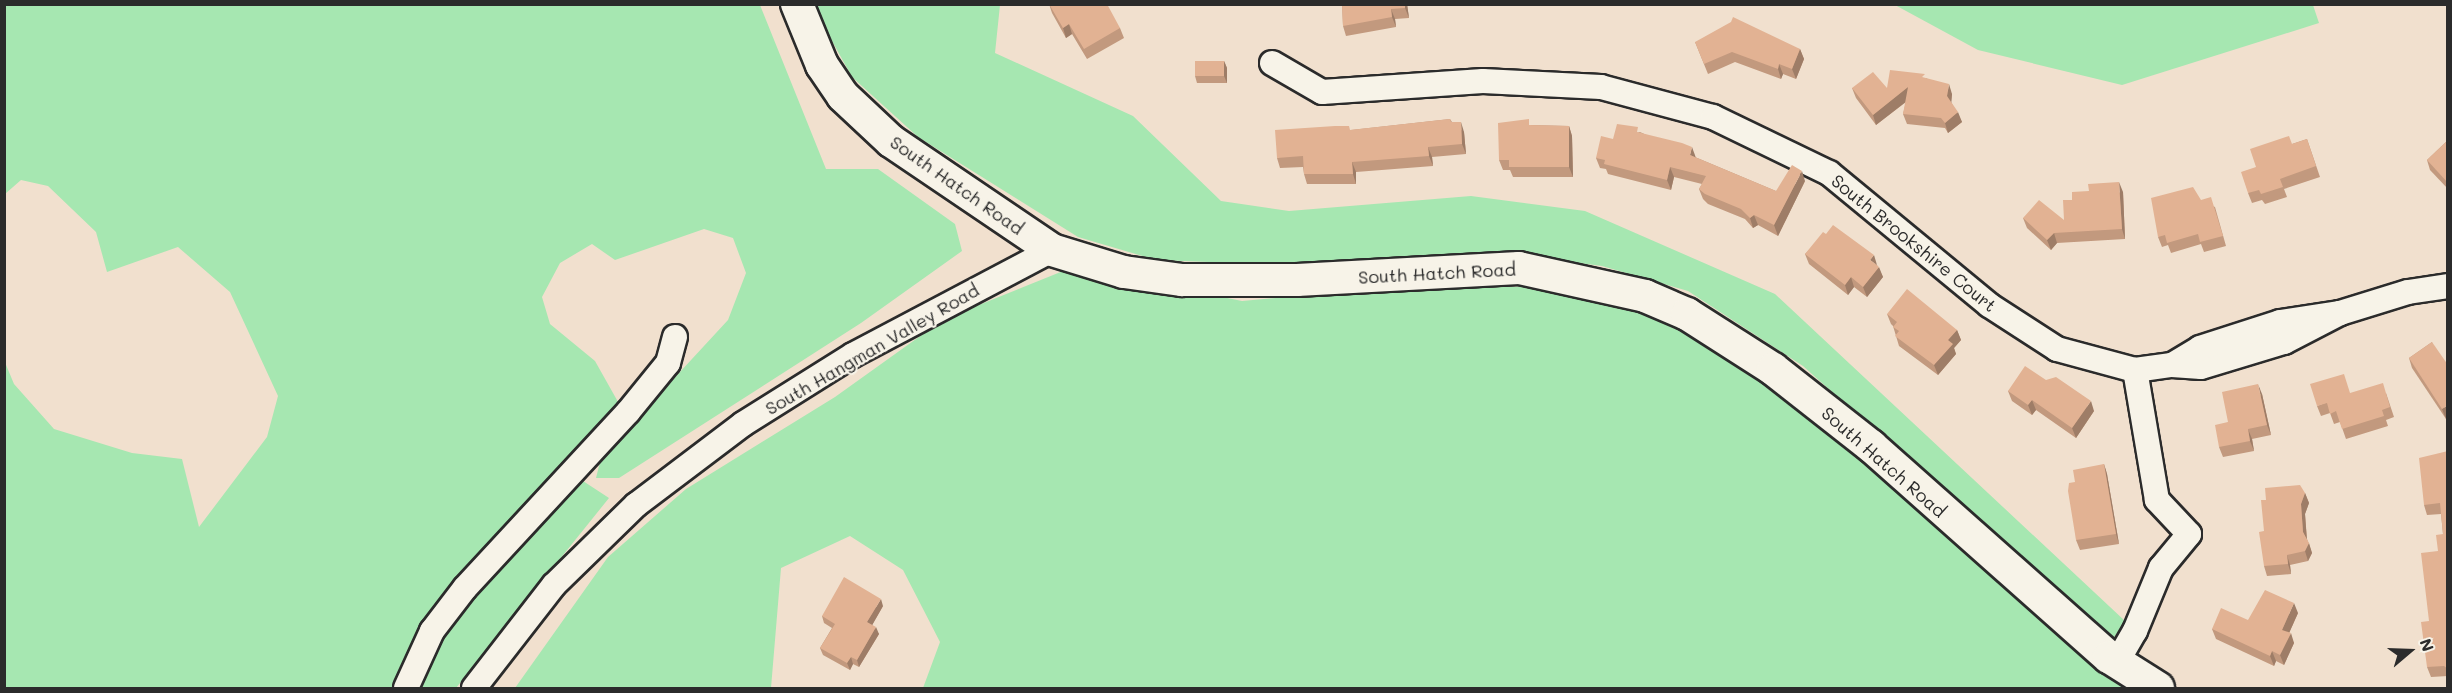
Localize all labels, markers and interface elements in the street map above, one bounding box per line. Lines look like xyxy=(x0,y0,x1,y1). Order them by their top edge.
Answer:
street label: South Hatch Road xyxy=(886,131,1028,239)
street label: South Brookshire Court xyxy=(1827,170,2001,316)
street label: South Hatch Road xyxy=(1358,258,1516,288)
street label: South Hangman Valley Road xyxy=(761,279,983,419)
street label: South Hatch Road xyxy=(1817,402,1951,522)
north arrow xyxy=(2380,621,2440,681)
text: N xyxy=(2416,636,2439,654)

